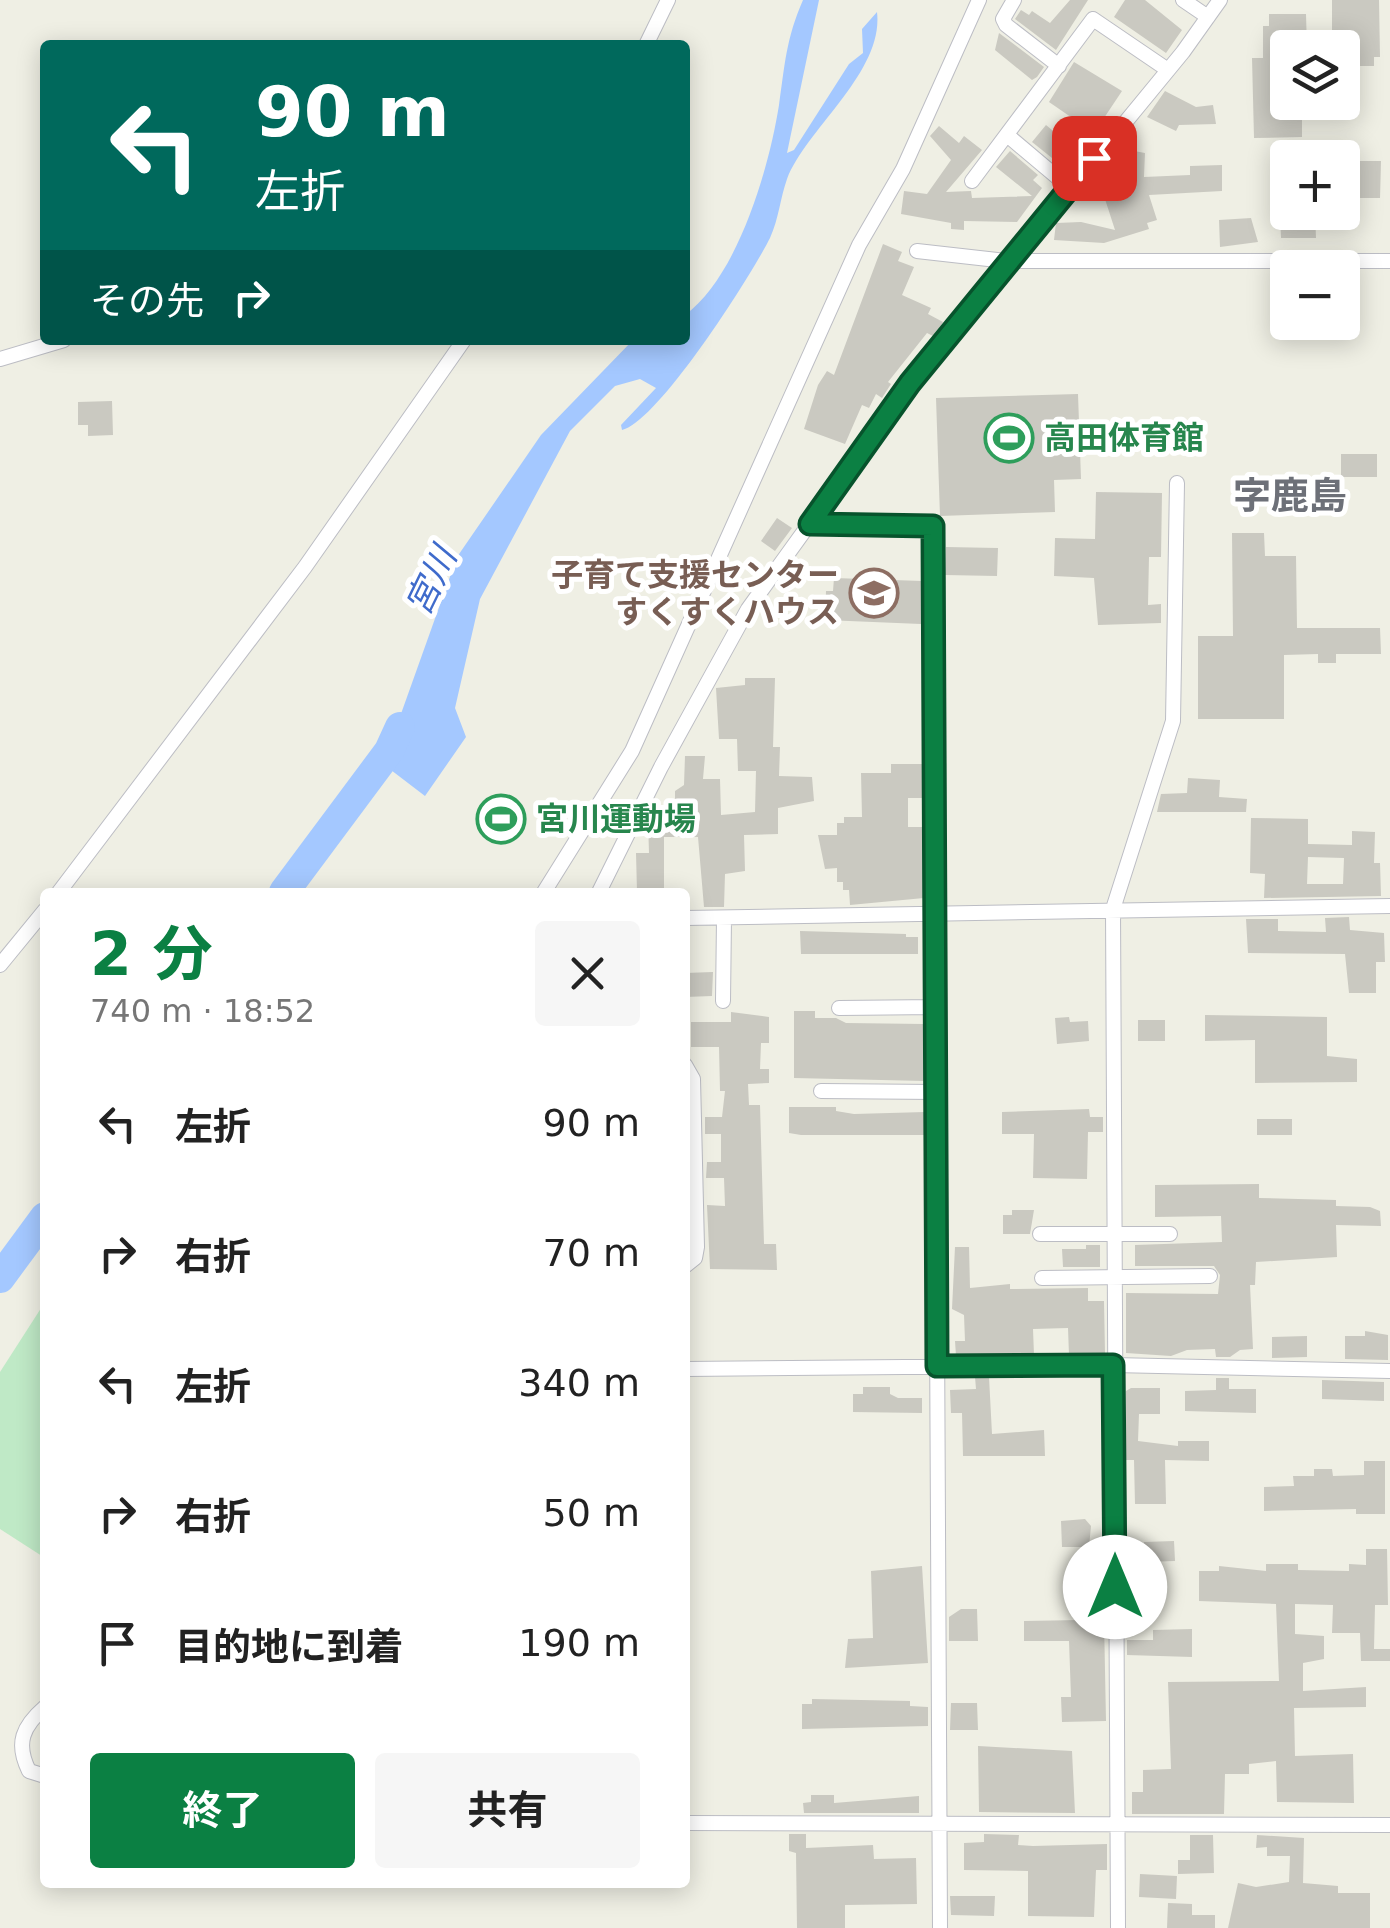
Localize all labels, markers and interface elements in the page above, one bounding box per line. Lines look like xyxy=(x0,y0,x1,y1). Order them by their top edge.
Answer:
map controls xyxy=(1270,30,1360,340)
button: layers xyxy=(1270,30,1360,120)
text: 90 m xyxy=(255,71,450,153)
icon: left xyxy=(90,80,220,210)
pin xyxy=(1052,116,1137,201)
icon: arrive xyxy=(1067,131,1122,186)
button: + xyxy=(1270,140,1360,230)
text: 左折 xyxy=(255,165,345,218)
button: − xyxy=(1270,250,1360,340)
icon: right xyxy=(224,270,279,325)
text: その先 xyxy=(90,279,204,323)
sports icon: 高田体育館 xyxy=(983,412,1035,464)
place label: 高田体育館 xyxy=(1044,419,1204,457)
district label: 字鹿島 xyxy=(1233,474,1347,518)
water label: 宮川 xyxy=(398,537,466,621)
place label: 子育て支援センター すくすくハウス xyxy=(551,556,839,631)
school or university icon: 子育て支援センター すくすくハウス xyxy=(848,567,900,619)
sports icon: 宮川運動場 xyxy=(475,793,527,845)
place label: 宮川運動場 xyxy=(536,800,696,838)
text: 2 分 xyxy=(90,919,213,989)
button: close xyxy=(535,921,640,1026)
text: 740 m · 18:52 xyxy=(90,992,315,1030)
icon: left xyxy=(90,1096,145,1151)
text: 90 m xyxy=(543,1101,640,1145)
text: 左折 xyxy=(175,1105,251,1149)
icon: right xyxy=(90,1226,145,1281)
text: 70 m xyxy=(543,1231,640,1275)
text: 右折 xyxy=(175,1235,251,1279)
icon: left xyxy=(90,1356,145,1411)
text: 340 m xyxy=(518,1361,640,1405)
text: 左折 xyxy=(175,1365,251,1409)
icon: right xyxy=(90,1486,145,1541)
text: 50 m xyxy=(543,1491,640,1535)
text: 右折 xyxy=(175,1495,251,1539)
position arrow xyxy=(1063,1535,1167,1639)
icon: arrive xyxy=(90,1616,145,1671)
text: 190 m xyxy=(518,1621,640,1665)
text: 目的地に到着 xyxy=(175,1625,403,1669)
button: 終了 xyxy=(90,1753,355,1868)
button: 共有 xyxy=(375,1753,640,1868)

